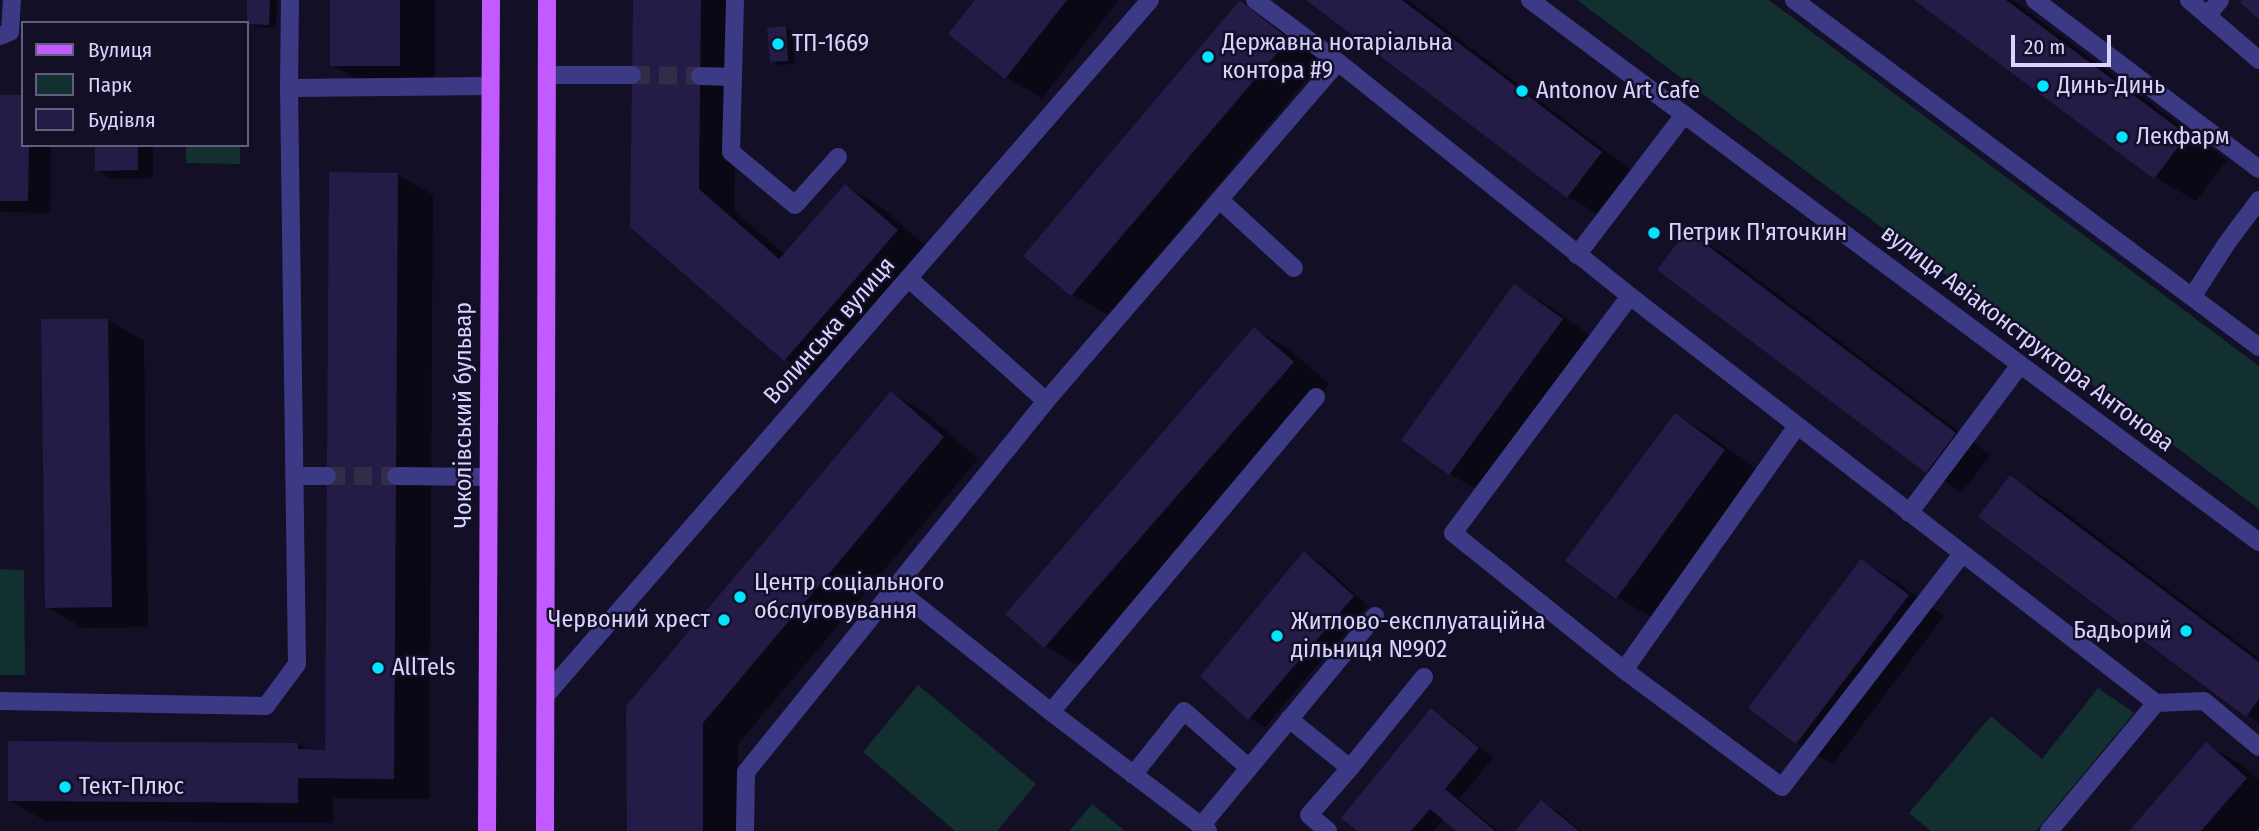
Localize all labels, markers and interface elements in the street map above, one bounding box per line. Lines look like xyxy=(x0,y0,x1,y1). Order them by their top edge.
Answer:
legend xyxy=(21,21,248,147)
scale bar xyxy=(2014,21,2114,65)
place label: Державна нотаріальна контора #9 xyxy=(1222,29,1453,85)
place label: ТП-1669 xyxy=(792,30,869,58)
text: 20 m xyxy=(2024,34,2065,60)
marker: ТП-1669 xyxy=(770,36,786,52)
text: Вулиця xyxy=(88,37,152,63)
marker: Державна нотаріальна контора #9 xyxy=(1200,49,1216,65)
text: Парк xyxy=(88,72,132,98)
place label: Динь-Динь xyxy=(2057,72,2165,100)
place label: Antonov Art Cafe xyxy=(1536,77,1700,105)
marker: Динь-Динь xyxy=(2035,78,2051,94)
marker: Antonov Art Cafe xyxy=(1514,83,1530,99)
text: Будівля xyxy=(88,107,156,133)
place label: Лекфарм xyxy=(2136,123,2230,151)
marker: Лекфарм xyxy=(2114,129,2130,145)
place label: Петрик П'яточкин xyxy=(1668,219,1847,247)
street label: вулиця Авіаконструктора Антонова xyxy=(1875,219,2179,459)
marker: Петрик П'яточкин xyxy=(1646,225,1662,241)
street label: Волинська вулиця xyxy=(758,252,902,410)
street label: Чоколівський бульвар xyxy=(450,302,478,528)
place label: Центр соціального обслуговування xyxy=(754,569,944,625)
marker: Центр соціального обслуговування xyxy=(732,589,748,605)
place label: Червоний хрест xyxy=(548,606,710,634)
place label: Житлово-експлуатаційна дільниця №902 xyxy=(1291,608,1545,664)
marker: Червоний хрест xyxy=(716,612,732,628)
place label: Бадьорий xyxy=(2073,617,2172,645)
marker: Бадьорий xyxy=(2178,623,2194,639)
marker: Житлово-експлуатаційна дільниця №902 xyxy=(1269,628,1285,644)
place label: AllTels xyxy=(392,654,456,682)
marker: AllTels xyxy=(370,660,386,676)
place label: Тект-Плюс xyxy=(79,773,184,801)
marker: Тект-Плюс xyxy=(57,779,73,795)

